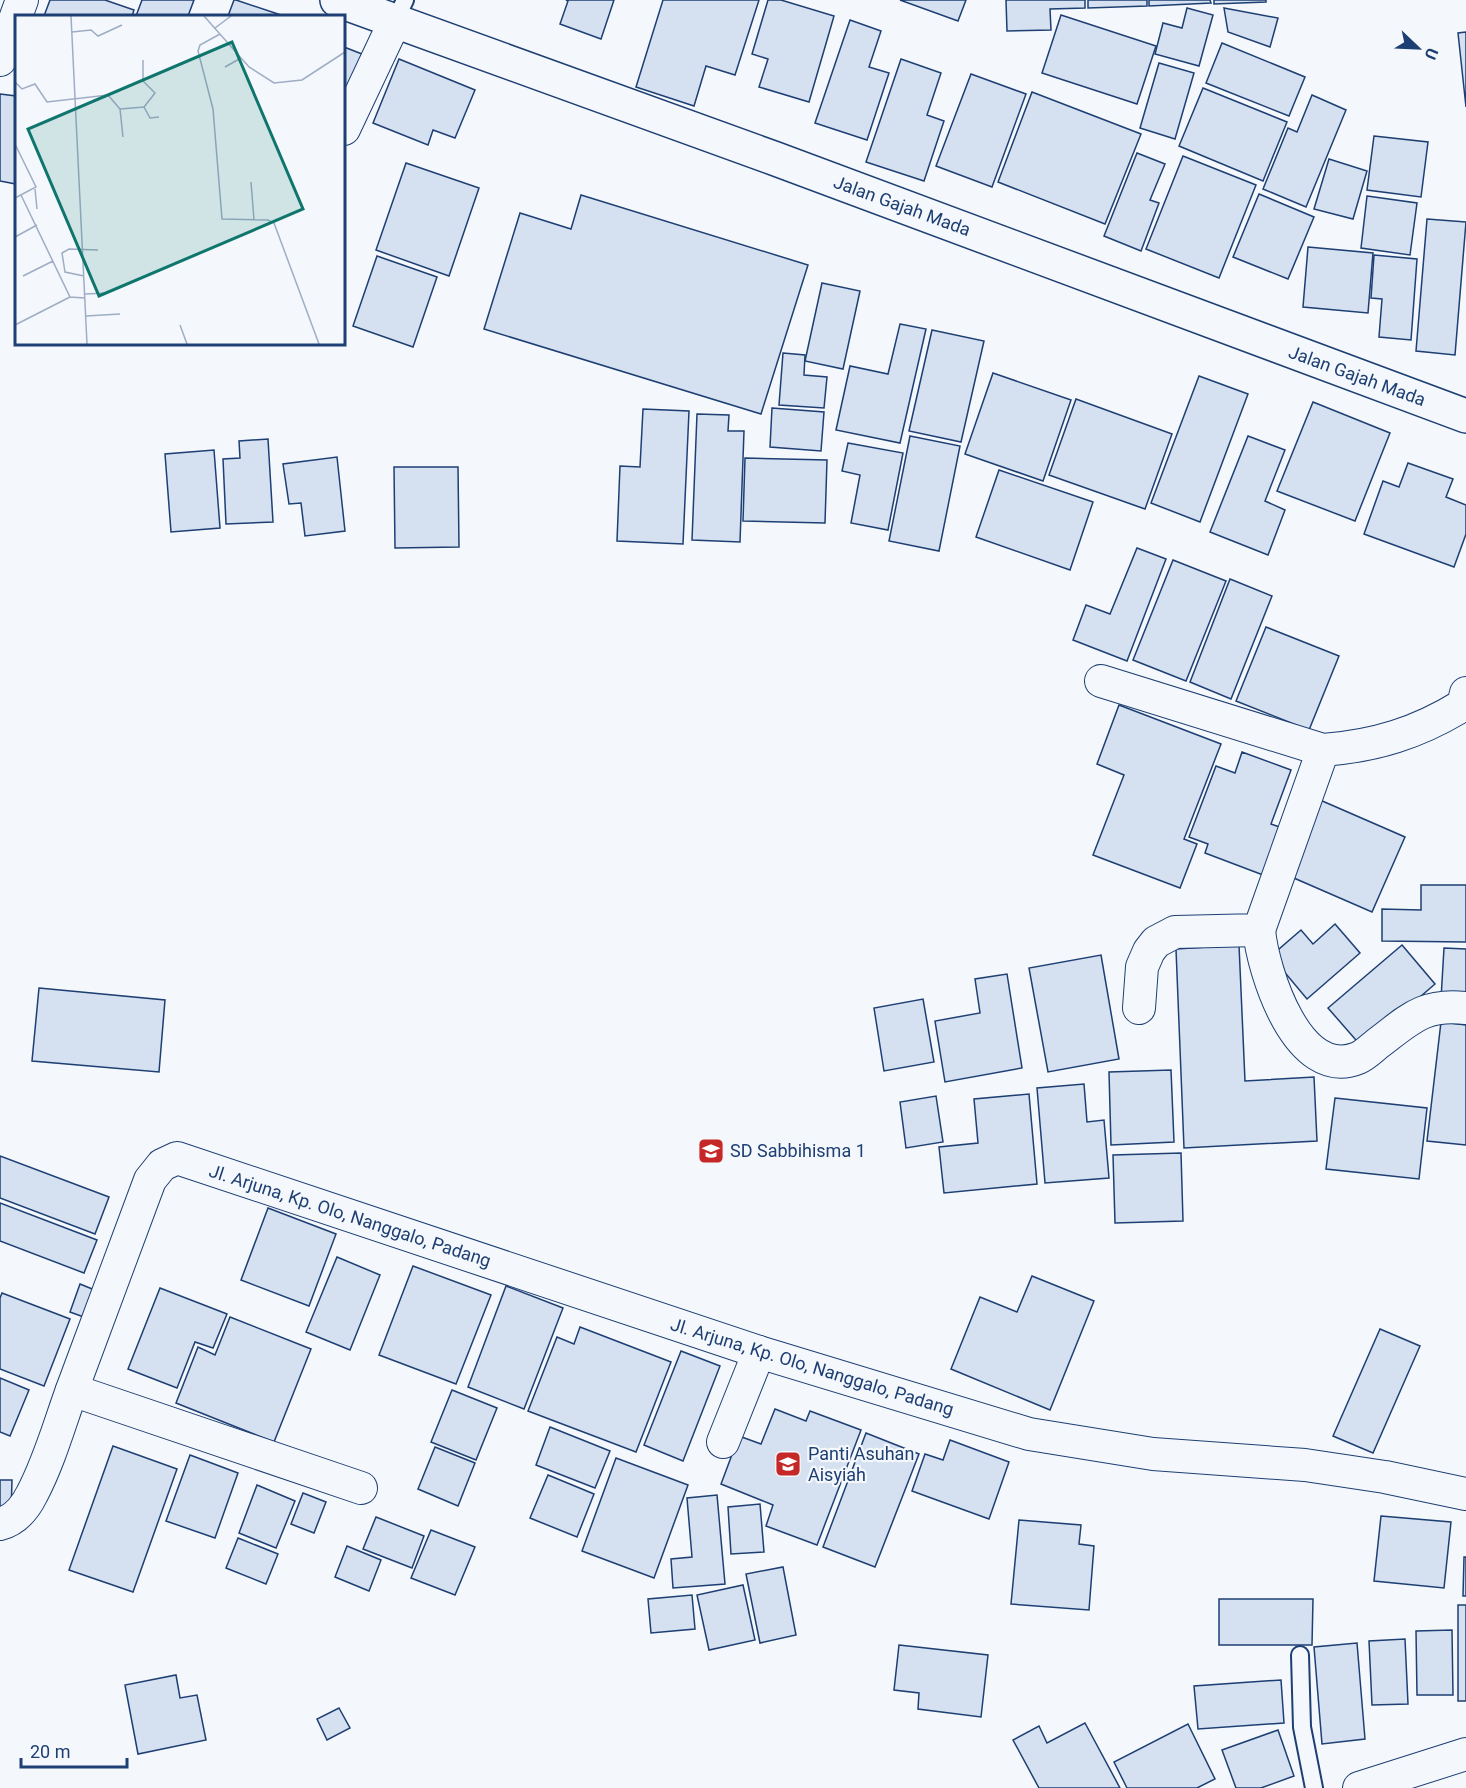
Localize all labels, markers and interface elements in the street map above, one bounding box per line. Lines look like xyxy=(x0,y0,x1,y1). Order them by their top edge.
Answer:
inset map xyxy=(15,15,345,345)
north arrow xyxy=(1388,18,1448,78)
text: U xyxy=(1421,45,1442,62)
street label: Jalan Gajah Mada xyxy=(831,171,974,240)
street label: Jalan Gajah Mada xyxy=(1286,341,1429,410)
school or university icon: SD Sabbihisma 1 xyxy=(696,1136,726,1166)
place label: SD Sabbihisma 1 xyxy=(730,1140,866,1161)
street label: Jl. Arjuna, Kp. Olo, Nanggalo, Padang xyxy=(207,1160,494,1271)
street label: Jl. Arjuna, Kp. Olo, Nanggalo, Padang xyxy=(668,1313,956,1420)
place label: Panti Asuhan Aisyiah xyxy=(808,1443,914,1485)
school or university icon: Panti Asuhan Aisyiah xyxy=(773,1449,803,1479)
scale bar xyxy=(21,1731,128,1769)
text: 20 m xyxy=(30,1741,70,1762)

